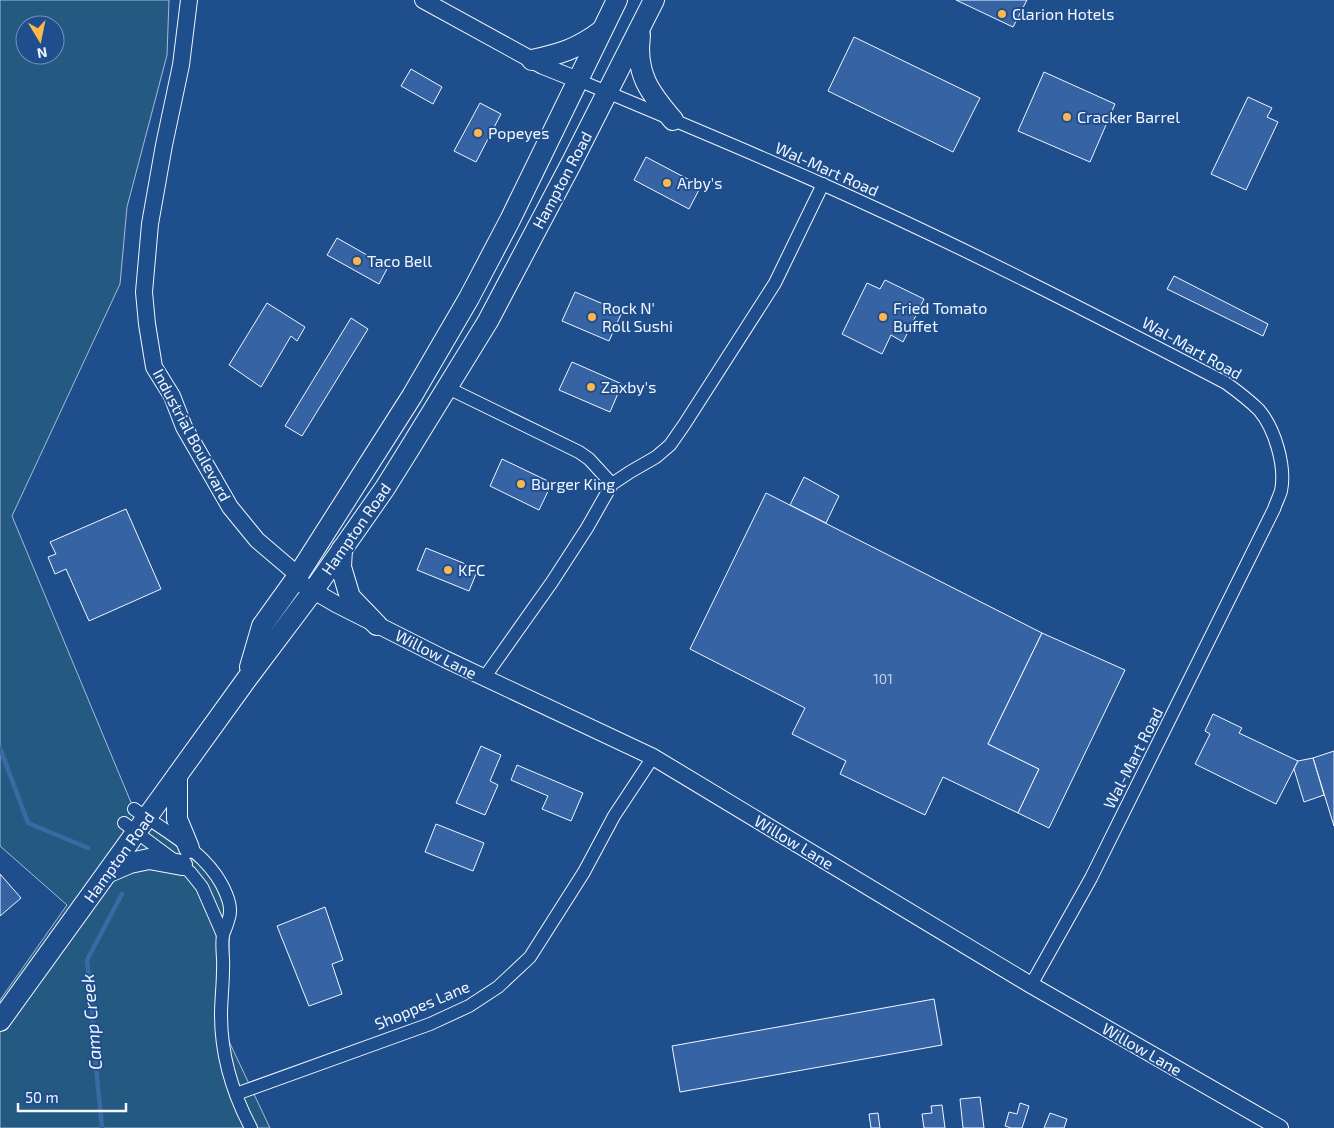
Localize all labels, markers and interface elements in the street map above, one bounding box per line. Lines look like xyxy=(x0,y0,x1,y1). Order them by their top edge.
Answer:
place label: Clarion Hotels xyxy=(1012,4,1114,23)
marker: Clarion Hotels xyxy=(996,8,1008,20)
north arrow xyxy=(15,15,65,65)
text: N xyxy=(36,44,49,63)
place label: Cracker Barrel xyxy=(1077,107,1180,126)
marker: Cracker Barrel xyxy=(1061,111,1073,123)
place label: Popeyes xyxy=(488,123,549,142)
marker: Popeyes xyxy=(472,127,484,139)
street label: Hampton Road xyxy=(528,128,595,232)
street label: Wal-Mart Road xyxy=(773,137,882,200)
place label: Arby's xyxy=(677,173,722,192)
marker: Arby's xyxy=(661,177,673,189)
place label: Taco Bell xyxy=(367,251,432,270)
marker: Taco Bell xyxy=(351,255,363,267)
place label: Rock N' Roll Sushi xyxy=(602,298,673,335)
place label: Fried Tomato Buffet xyxy=(893,298,987,335)
marker: Rock N' Roll Sushi xyxy=(586,311,598,323)
marker: Fried Tomato Buffet xyxy=(877,311,889,323)
street label: Wal-Mart Road xyxy=(1139,312,1245,383)
street label: Industrial Boulevard xyxy=(150,365,235,504)
place label: Zaxby's xyxy=(601,377,656,396)
marker: Zaxby's xyxy=(585,381,597,393)
place label: Burger King xyxy=(531,474,615,493)
marker: Burger King xyxy=(515,478,527,490)
street label: Hampton Road xyxy=(317,479,394,578)
place label: KFC xyxy=(458,560,485,579)
marker: KFC xyxy=(442,564,454,576)
street label: Willow Lane xyxy=(392,625,480,682)
house number: 101 xyxy=(873,670,893,687)
street label: Wal-Mart Road xyxy=(1099,704,1166,812)
street label: Hampton Road xyxy=(79,808,158,906)
street label: Willow Lane xyxy=(751,811,837,873)
water label: Camp Creek xyxy=(76,973,106,1071)
street label: Shoppes Lane xyxy=(372,976,472,1033)
street label: Willow Lane xyxy=(1099,1018,1186,1079)
scale bar xyxy=(18,1080,125,1112)
text: 50 m xyxy=(25,1088,59,1106)

